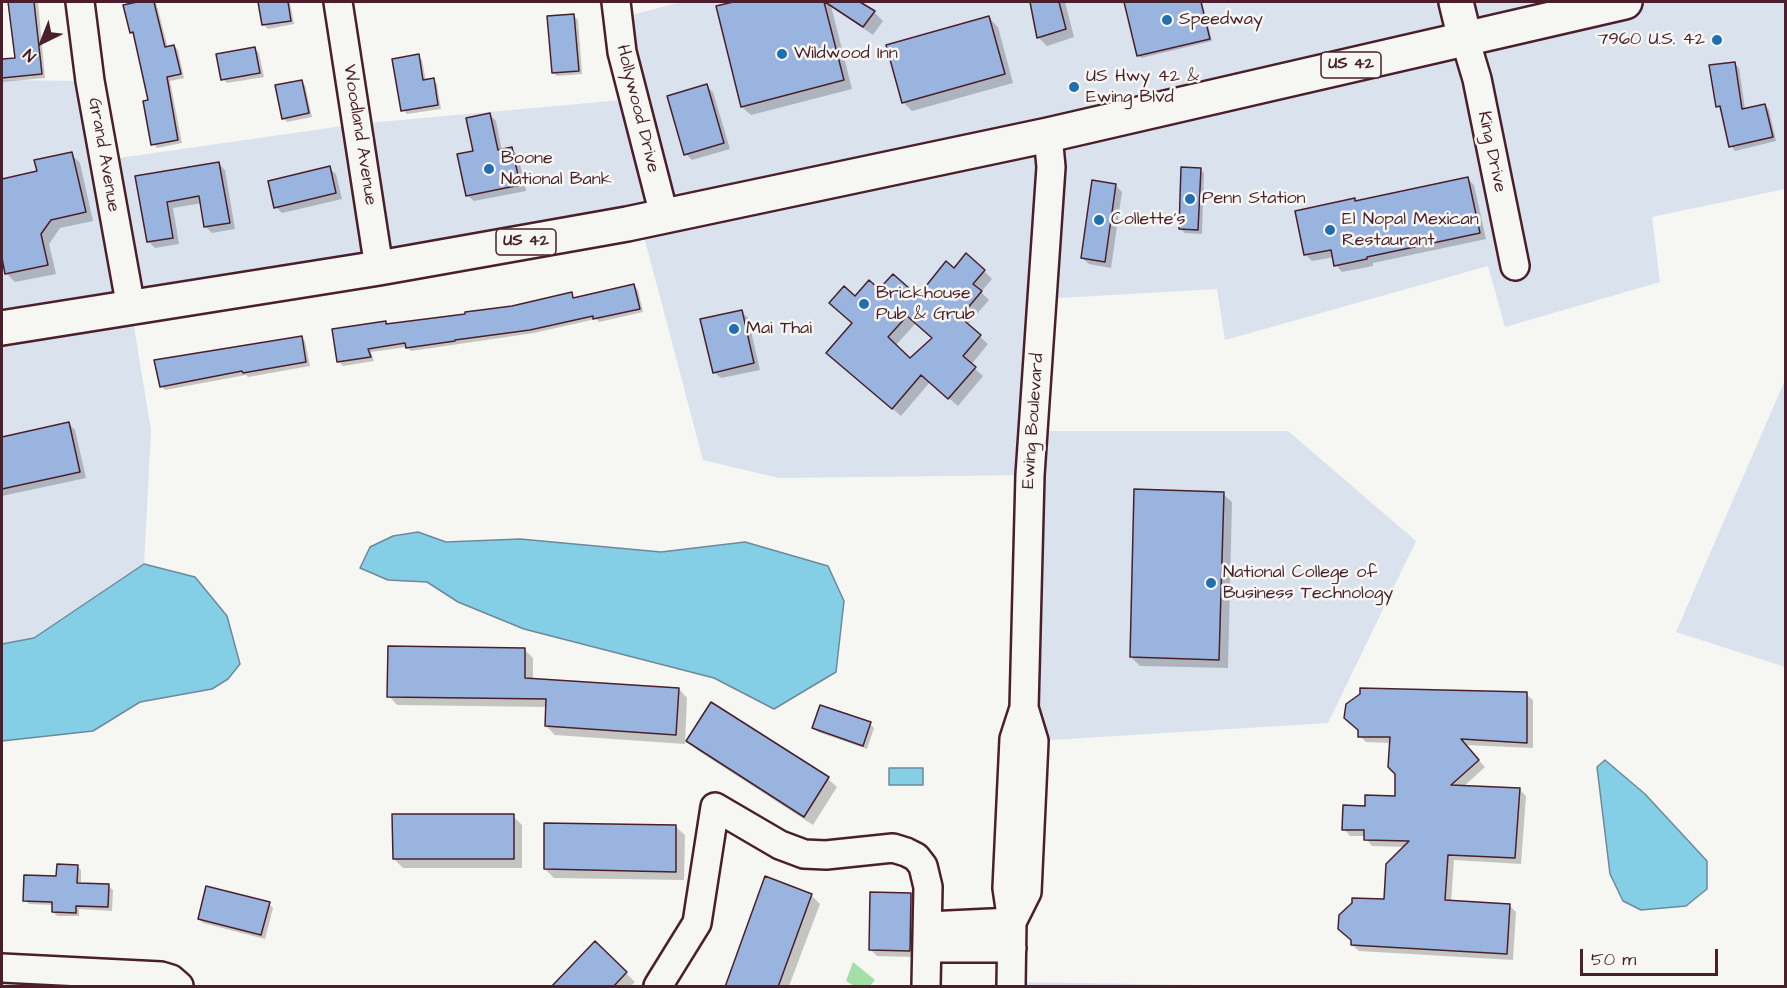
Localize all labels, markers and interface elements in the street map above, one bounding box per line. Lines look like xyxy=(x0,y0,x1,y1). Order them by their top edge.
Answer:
place label: Speedway xyxy=(1179,9,1263,31)
north arrow xyxy=(12,12,72,72)
marker: Speedway xyxy=(1160,13,1174,27)
place label: 7960 U.S. 42 xyxy=(1597,29,1705,51)
marker: 7960 U.S. 42 xyxy=(1710,33,1724,47)
street label: Hollywood Drive xyxy=(611,43,663,175)
place label: Wildwood Inn xyxy=(794,43,898,65)
text: N xyxy=(19,44,41,67)
marker: Wildwood Inn xyxy=(775,47,789,61)
road number: US 42 xyxy=(1321,52,1381,78)
street label: Woodland Avenue xyxy=(337,63,381,207)
place label: US Hwy 42 & Ewing Blvd xyxy=(1086,66,1199,109)
marker: US Hwy 42 & Ewing Blvd xyxy=(1067,80,1081,94)
street label: Grand Avenue xyxy=(82,96,124,214)
street label: King Drive xyxy=(1472,109,1510,195)
place label: Boone National Bank xyxy=(501,148,612,190)
marker: Boone National Bank xyxy=(482,162,496,176)
place label: Penn Station xyxy=(1202,188,1306,210)
marker: Penn Station xyxy=(1183,192,1197,206)
place label: Collette’s xyxy=(1111,209,1186,231)
place label: El Nopal Mexican Restaurant xyxy=(1342,209,1479,252)
marker: Collette’s xyxy=(1092,213,1106,227)
marker: El Nopal Mexican Restaurant xyxy=(1323,223,1337,237)
road number: US 42 xyxy=(496,229,556,255)
place label: Brickhouse Pub & Grub xyxy=(876,283,975,326)
marker: Brickhouse Pub & Grub xyxy=(857,297,871,311)
place label: Mai Thai xyxy=(746,318,812,340)
marker: Mai Thai xyxy=(727,322,741,336)
street label: Ewing Boulevard xyxy=(1018,353,1050,489)
place label: National College of Business Technology xyxy=(1223,562,1393,604)
marker: National College of Business Technology xyxy=(1204,576,1218,590)
scale bar xyxy=(1583,937,1721,975)
text: 50 m xyxy=(1591,947,1636,972)

